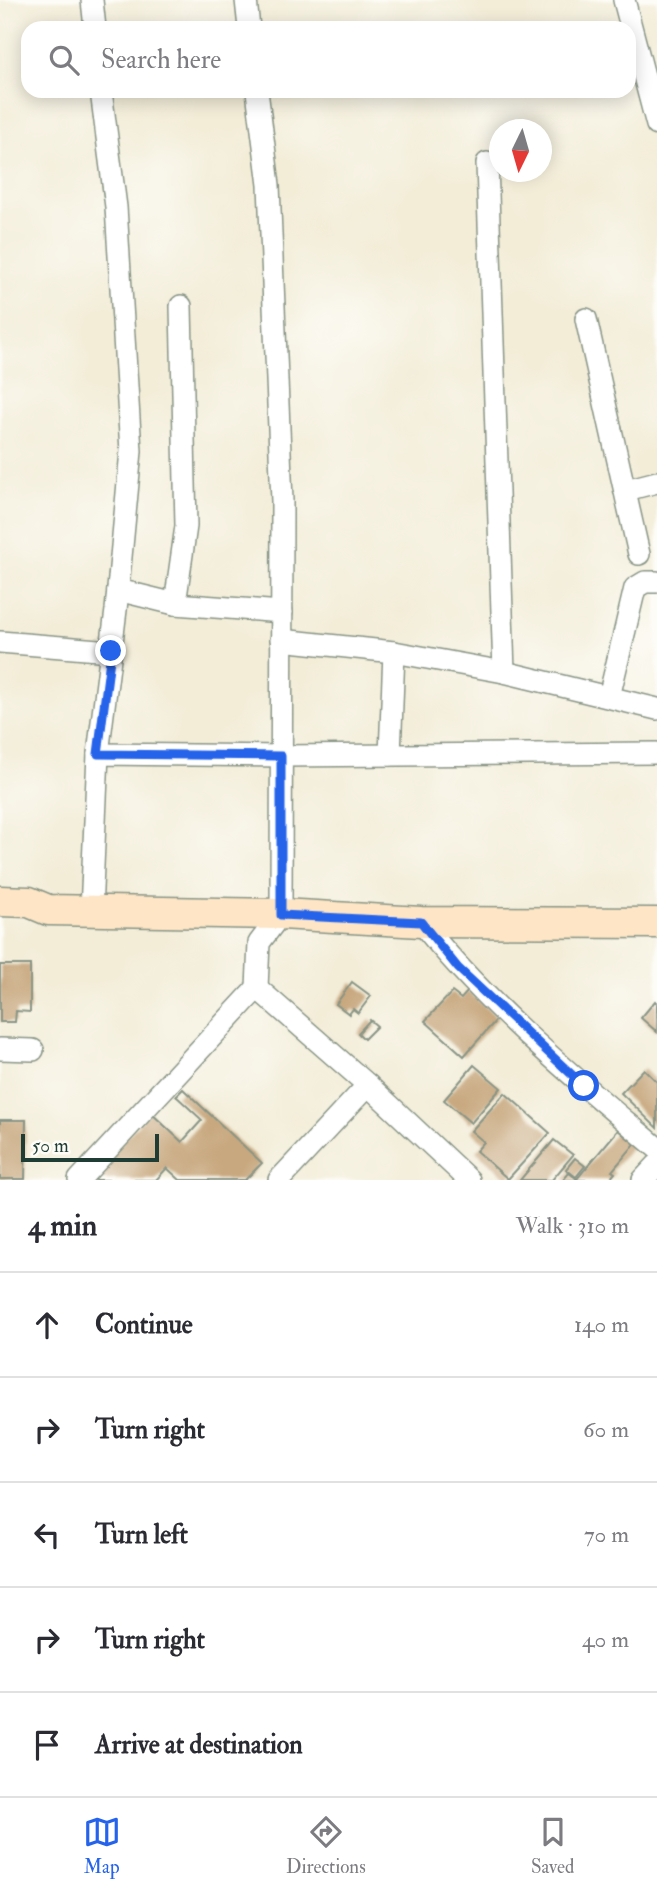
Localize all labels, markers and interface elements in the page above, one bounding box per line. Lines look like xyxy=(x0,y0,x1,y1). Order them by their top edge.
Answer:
search box xyxy=(21,21,636,98)
icon: search xyxy=(45,41,83,79)
text: Search here xyxy=(101,44,221,76)
north arrow xyxy=(489,119,552,182)
route end xyxy=(95,635,126,666)
route start xyxy=(568,1070,599,1101)
scale bar xyxy=(21,1131,159,1163)
text: 50 m xyxy=(32,1134,69,1158)
text: 4 min xyxy=(28,1207,97,1244)
text: Walk · 310 m xyxy=(516,1211,629,1240)
icon: ahead xyxy=(28,1306,66,1344)
text: Continue xyxy=(95,1309,193,1341)
text: 140 m xyxy=(574,1310,629,1339)
icon: right xyxy=(28,1411,66,1449)
text: Turn right xyxy=(95,1414,205,1446)
text: 60 m xyxy=(583,1415,629,1444)
icon: left xyxy=(28,1516,66,1554)
text: Turn left xyxy=(95,1519,188,1551)
text: 70 m xyxy=(584,1520,629,1549)
icon: right xyxy=(28,1621,66,1659)
text: Turn right xyxy=(95,1624,205,1656)
text: 40 m xyxy=(582,1625,629,1654)
icon: arrive xyxy=(28,1726,66,1764)
text: Arrive at destination xyxy=(95,1729,303,1761)
tab: Map xyxy=(83,1813,121,1879)
tab: Directions xyxy=(286,1813,366,1879)
tab: Saved xyxy=(531,1813,574,1879)

